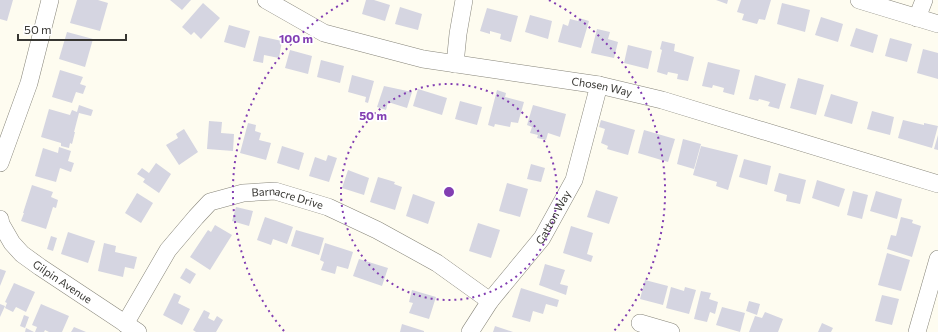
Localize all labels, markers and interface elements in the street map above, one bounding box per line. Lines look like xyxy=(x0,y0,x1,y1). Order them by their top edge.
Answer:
scale bar xyxy=(18,16,126,42)
text: 50 m xyxy=(24,22,52,36)
text: 100 m xyxy=(279,31,313,45)
street label: Chosen Way xyxy=(571,74,634,99)
text: 50 m xyxy=(359,108,387,122)
street label: Barnacre Drive xyxy=(251,184,325,211)
centre of rings xyxy=(442,185,456,199)
street label: Gatton Way xyxy=(532,188,573,247)
street label: Gilpin Avenue xyxy=(31,257,95,306)

